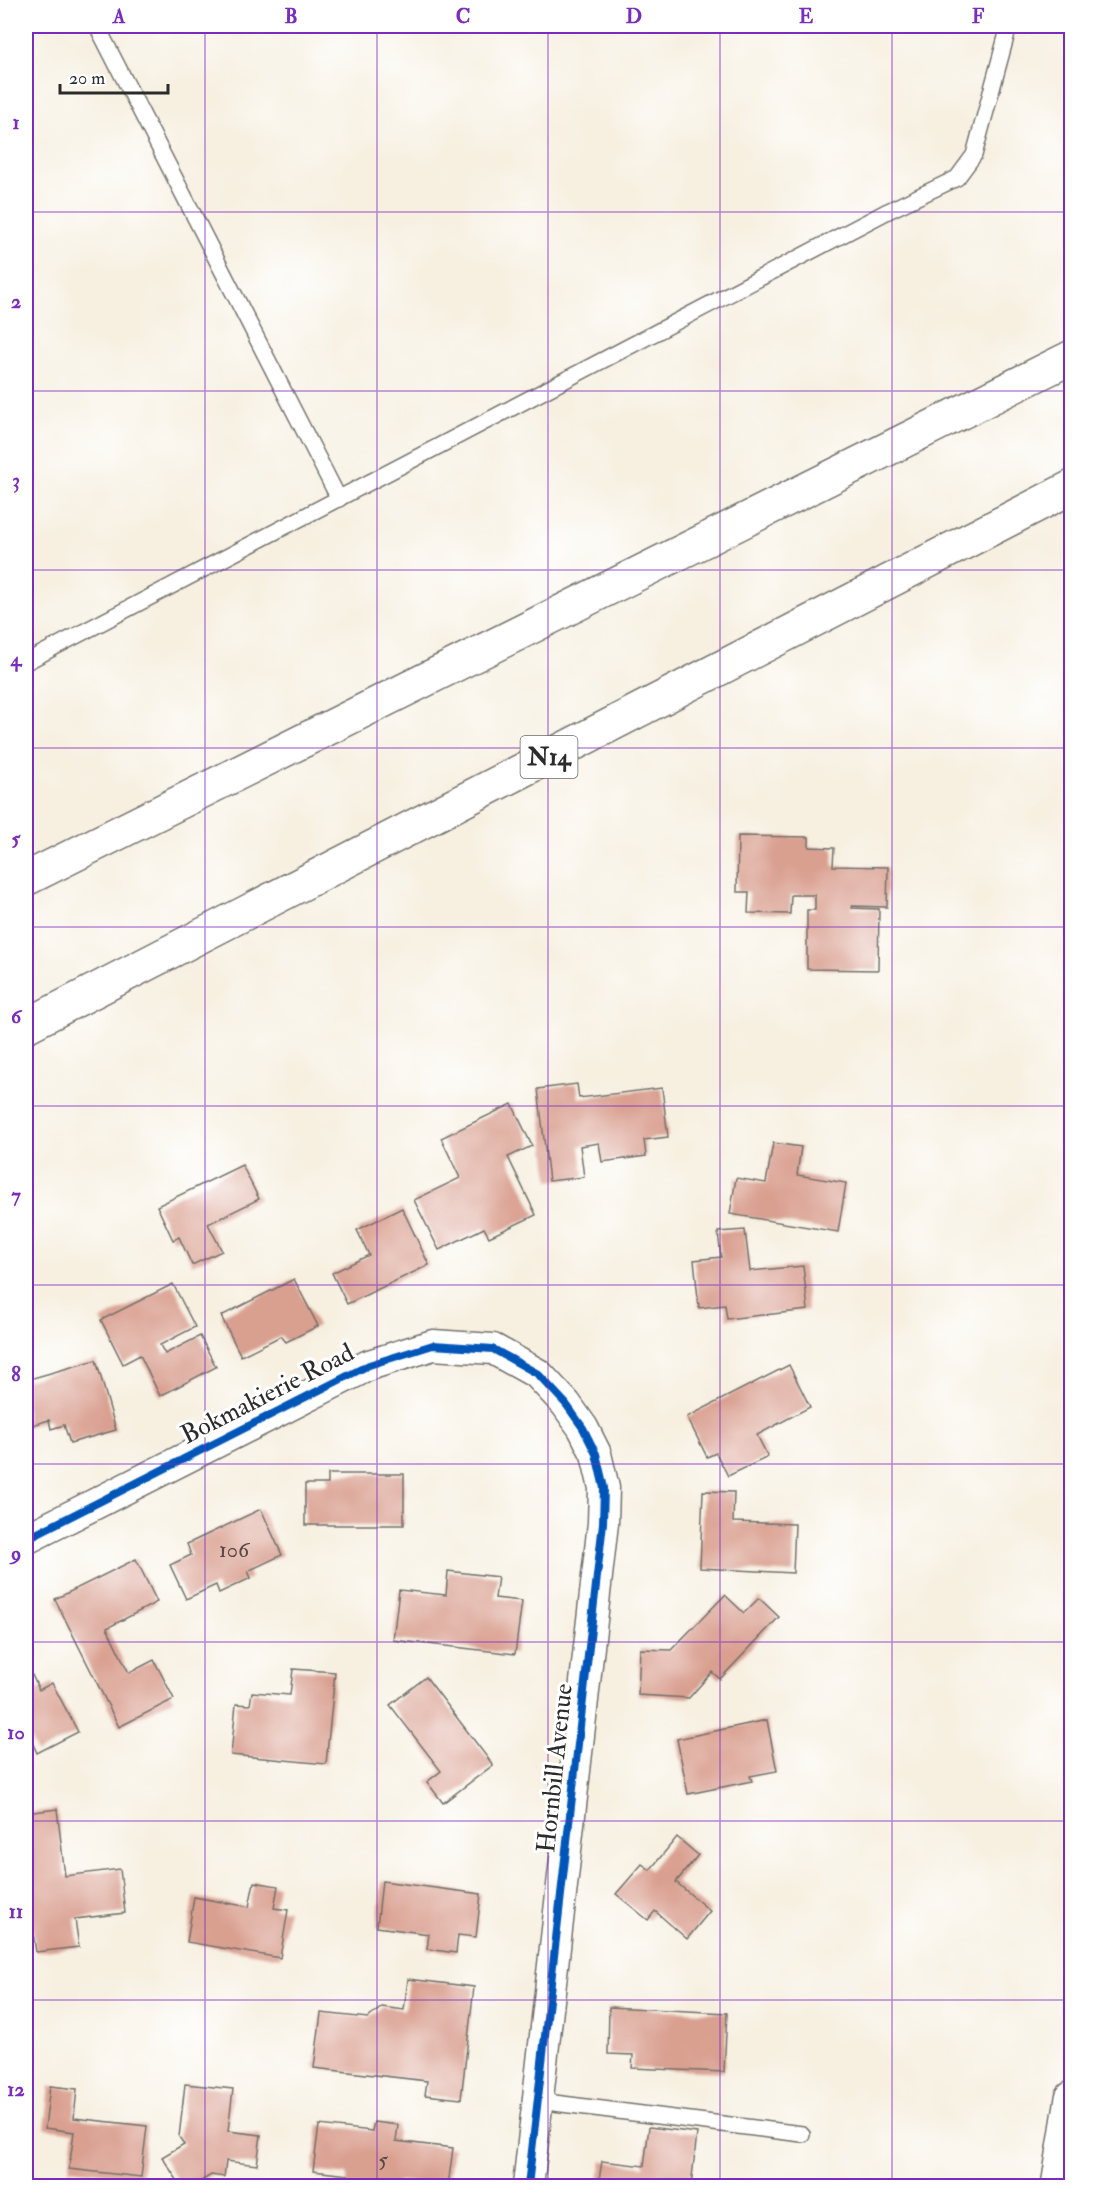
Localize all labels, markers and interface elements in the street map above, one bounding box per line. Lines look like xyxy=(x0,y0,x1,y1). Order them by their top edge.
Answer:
text: A xyxy=(112,4,126,29)
text: B xyxy=(284,4,298,29)
text: C xyxy=(456,4,470,29)
text: D xyxy=(626,4,642,29)
text: E xyxy=(799,4,814,29)
text: F xyxy=(972,4,985,29)
scale bar xyxy=(60,57,168,95)
text: 20 m xyxy=(69,67,105,90)
text: 1 xyxy=(12,110,20,135)
text: 2 xyxy=(11,289,21,314)
text: 3 xyxy=(12,468,20,493)
text: 4 xyxy=(10,647,23,672)
road number: N14 xyxy=(520,736,578,778)
text: 5 xyxy=(12,826,22,851)
text: 6 xyxy=(11,1004,23,1029)
text: 7 xyxy=(11,1183,21,1208)
street label: Bokmakierie Road xyxy=(176,1336,360,1451)
text: 8 xyxy=(11,1362,21,1387)
house number: 106 xyxy=(219,1536,251,1564)
text: 9 xyxy=(9,1541,21,1566)
street label: Hornbill Avenue xyxy=(530,1682,580,1854)
text: 10 xyxy=(7,1720,25,1745)
text: 11 xyxy=(9,1899,23,1924)
text: 12 xyxy=(7,2077,25,2102)
house number: 5 xyxy=(378,2146,388,2174)

